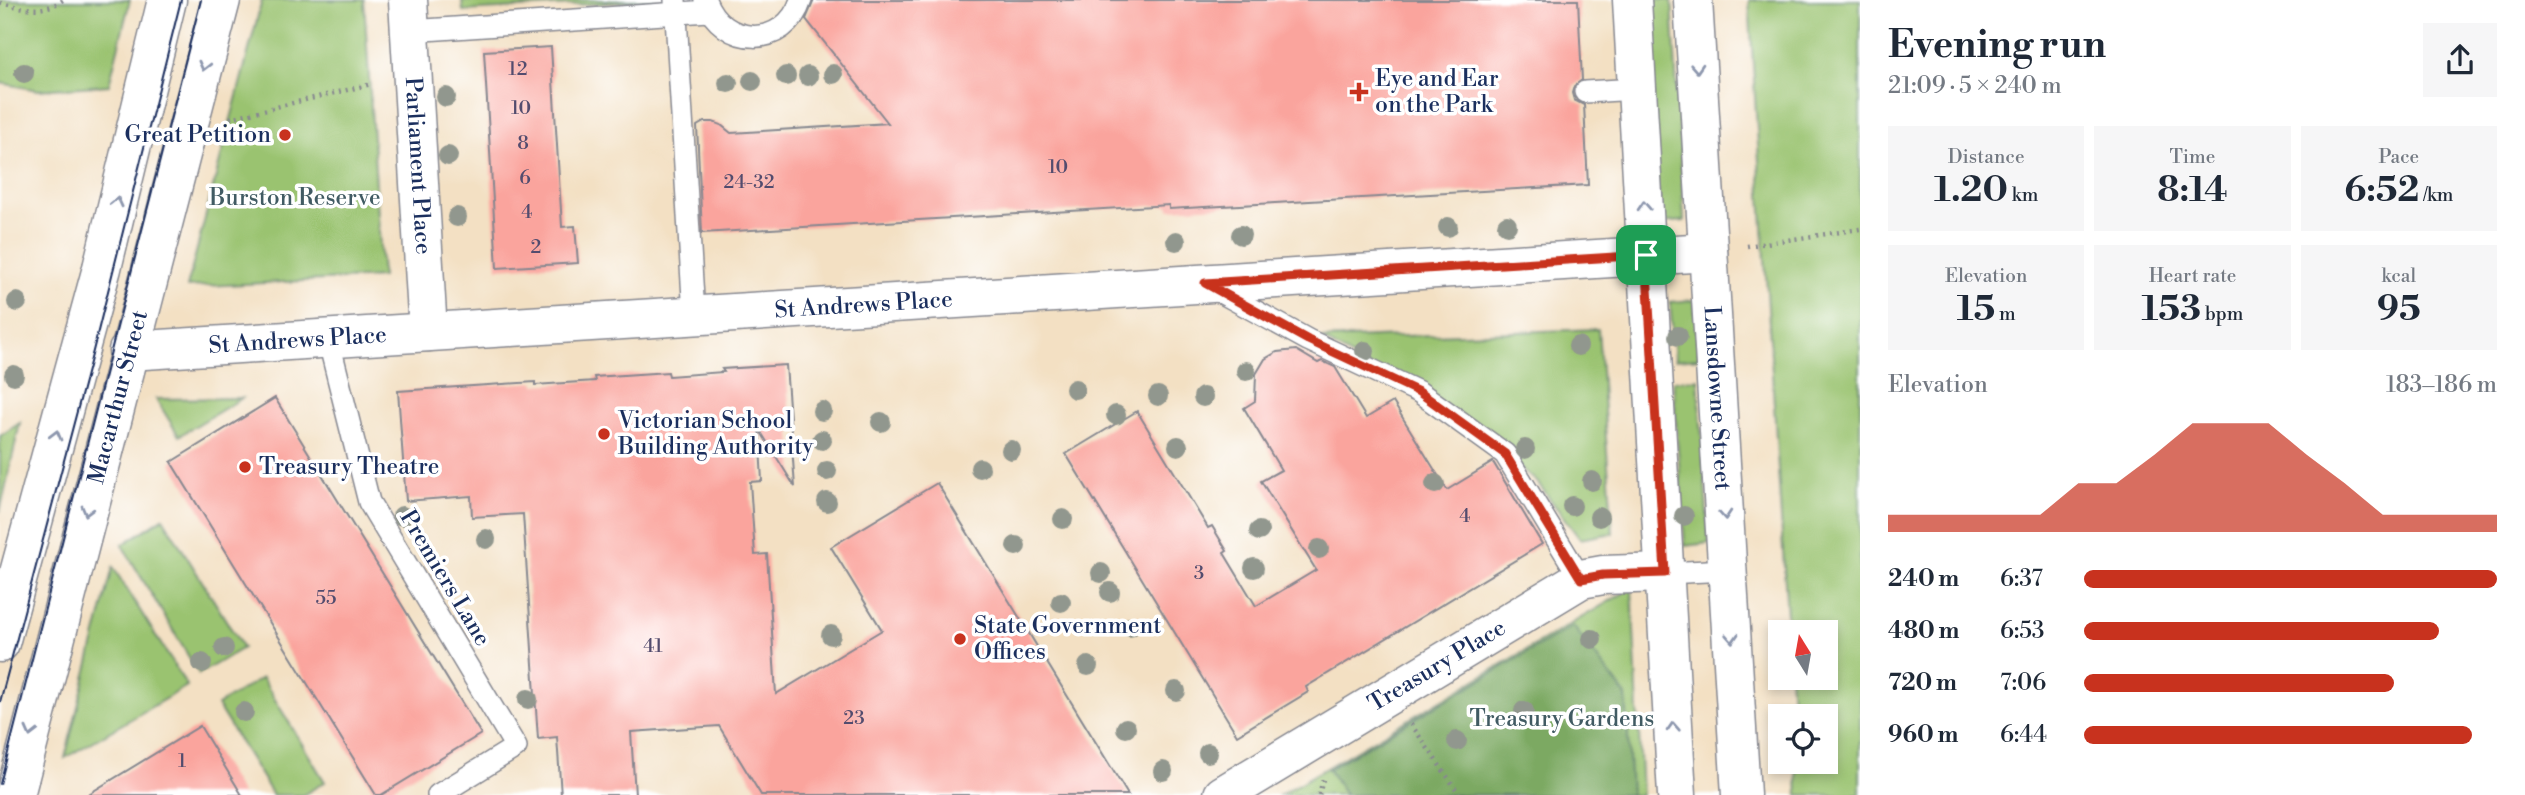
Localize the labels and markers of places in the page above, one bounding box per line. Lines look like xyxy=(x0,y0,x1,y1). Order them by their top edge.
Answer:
place label: Eye and Ear on the Park xyxy=(1375,65,1499,119)
marker: Eye and Ear on the Park xyxy=(1349,82,1369,102)
place label: Great Petition xyxy=(124,121,271,149)
marker: Great Petition xyxy=(277,127,293,143)
pin xyxy=(1616,225,1676,285)
place label: Victorian School Building Authority xyxy=(617,407,814,461)
marker: Victorian School Building Authority xyxy=(596,426,612,442)
place label: Treasury Theatre xyxy=(259,453,439,481)
marker: Treasury Theatre xyxy=(237,459,253,475)
place label: State Government Offices xyxy=(974,612,1161,666)
marker: State Government Offices xyxy=(952,631,968,647)

